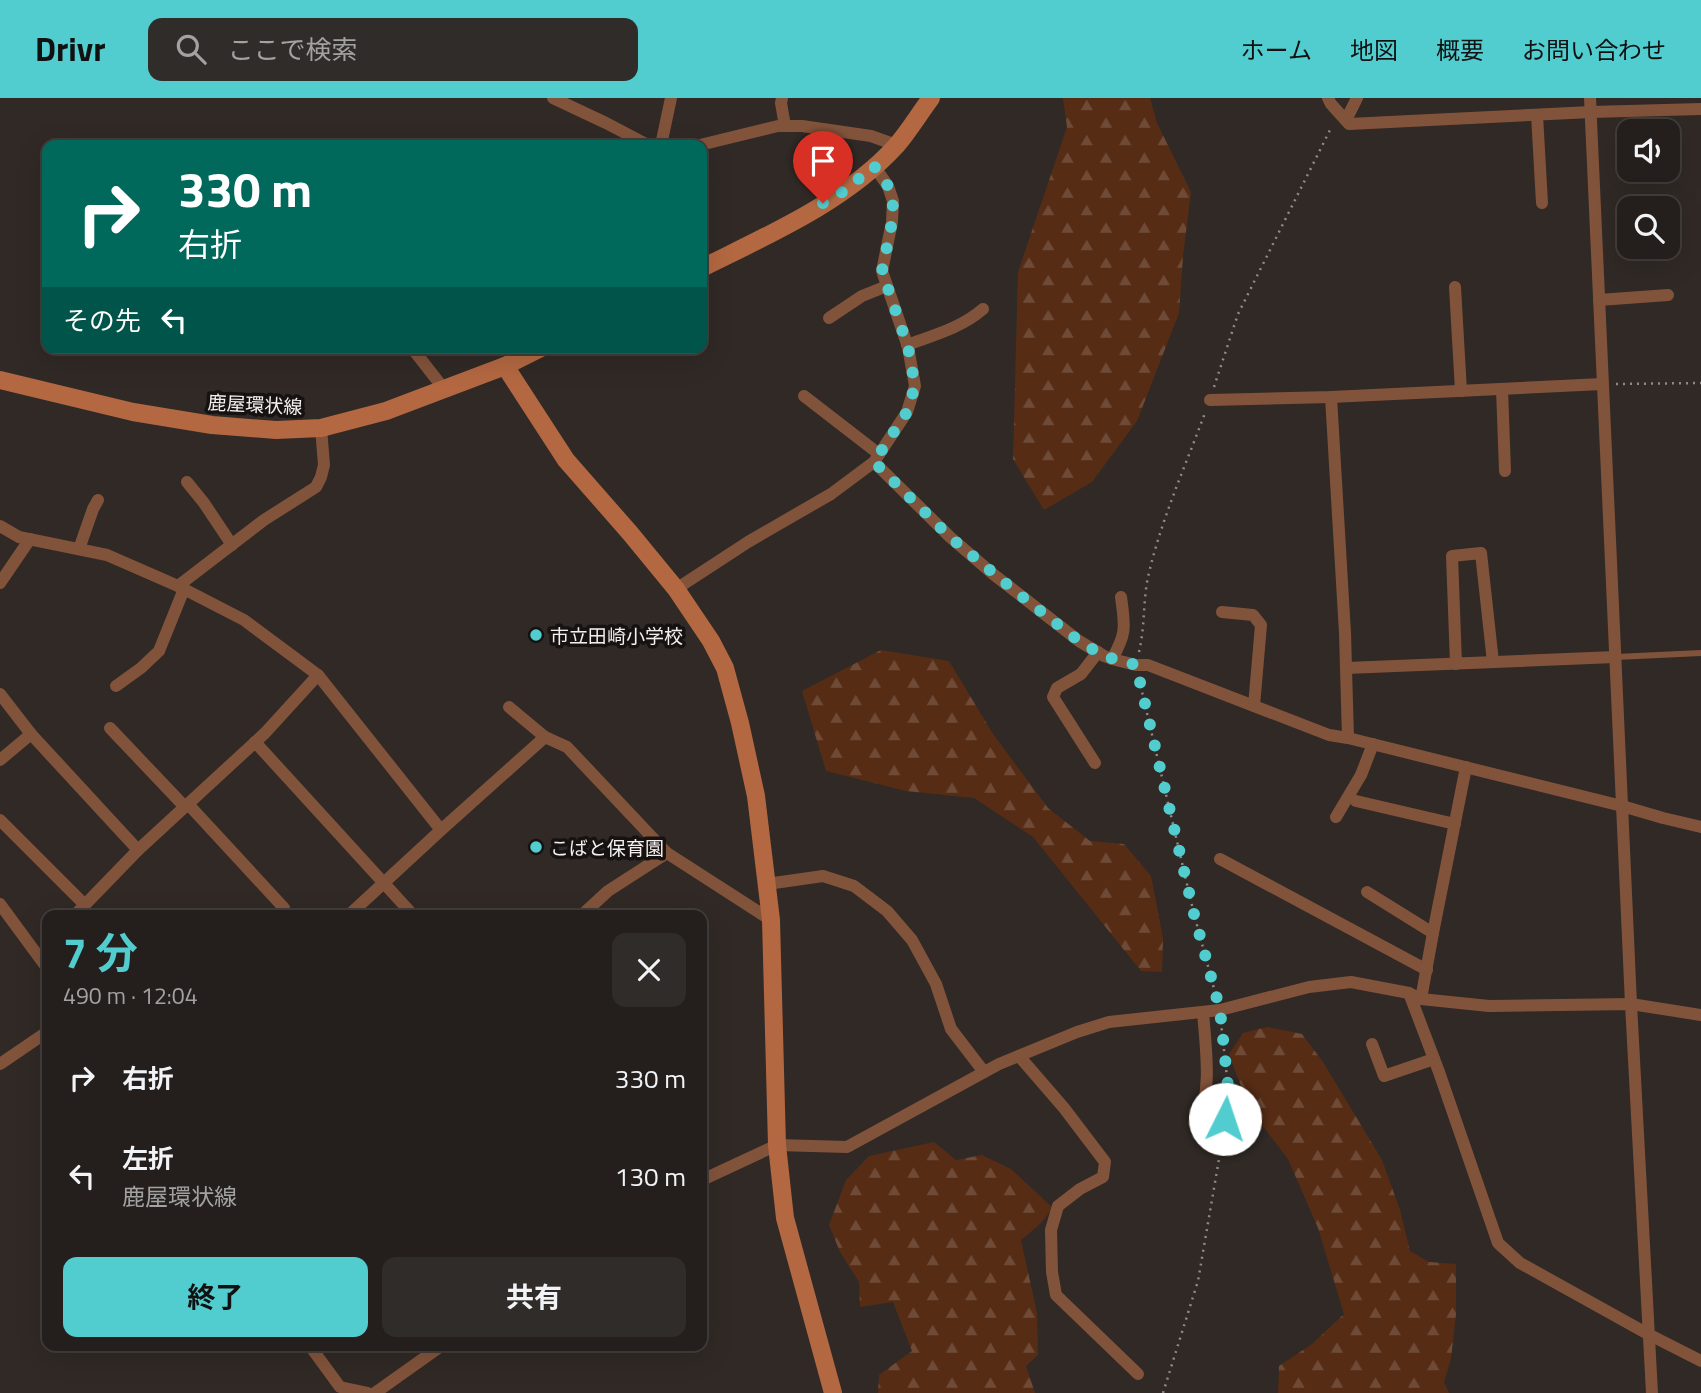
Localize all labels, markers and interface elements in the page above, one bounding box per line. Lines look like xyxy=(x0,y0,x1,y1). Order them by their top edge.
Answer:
search box xyxy=(148,18,638,81)
text: Drivr xyxy=(35,24,106,74)
icon: search xyxy=(172,30,210,68)
text: ここで検索 xyxy=(228,30,358,69)
text: ホーム xyxy=(1241,32,1312,68)
text: 地図 xyxy=(1350,32,1398,68)
text: 概要 xyxy=(1436,32,1484,68)
text: お問い合わせ xyxy=(1522,32,1666,68)
map controls xyxy=(1617,119,1680,259)
button: sound xyxy=(1617,119,1680,182)
pin xyxy=(793,131,853,203)
icon: arrive xyxy=(804,142,842,180)
text: 330 m xyxy=(178,151,312,226)
icon: right xyxy=(63,168,154,259)
button: search xyxy=(1617,196,1680,259)
text: 右折 xyxy=(178,220,242,268)
text: その先 xyxy=(63,301,141,340)
icon: left xyxy=(155,301,193,339)
street label: 鹿屋環状線 xyxy=(207,387,303,421)
place label: 市立田崎小学校 xyxy=(550,621,683,650)
marker: 市立田崎小学校 xyxy=(528,627,544,643)
place label: こばと保育園 xyxy=(550,833,664,862)
marker: こばと保育園 xyxy=(528,839,544,855)
text: 7 分 xyxy=(63,920,138,984)
button: close xyxy=(612,933,686,1007)
text: 490 m · 12:04 xyxy=(63,978,198,1013)
icon: right xyxy=(63,1059,101,1097)
text: 右折 xyxy=(122,1059,174,1098)
text: 330 m xyxy=(615,1059,686,1098)
position arrow xyxy=(1188,1082,1262,1156)
text: 左折 xyxy=(122,1139,174,1178)
icon: left xyxy=(63,1157,101,1195)
text: 130 m xyxy=(615,1157,686,1196)
text: 鹿屋環状線 xyxy=(122,1179,237,1214)
button: 終了 xyxy=(63,1257,368,1337)
button: 共有 xyxy=(382,1257,686,1337)

